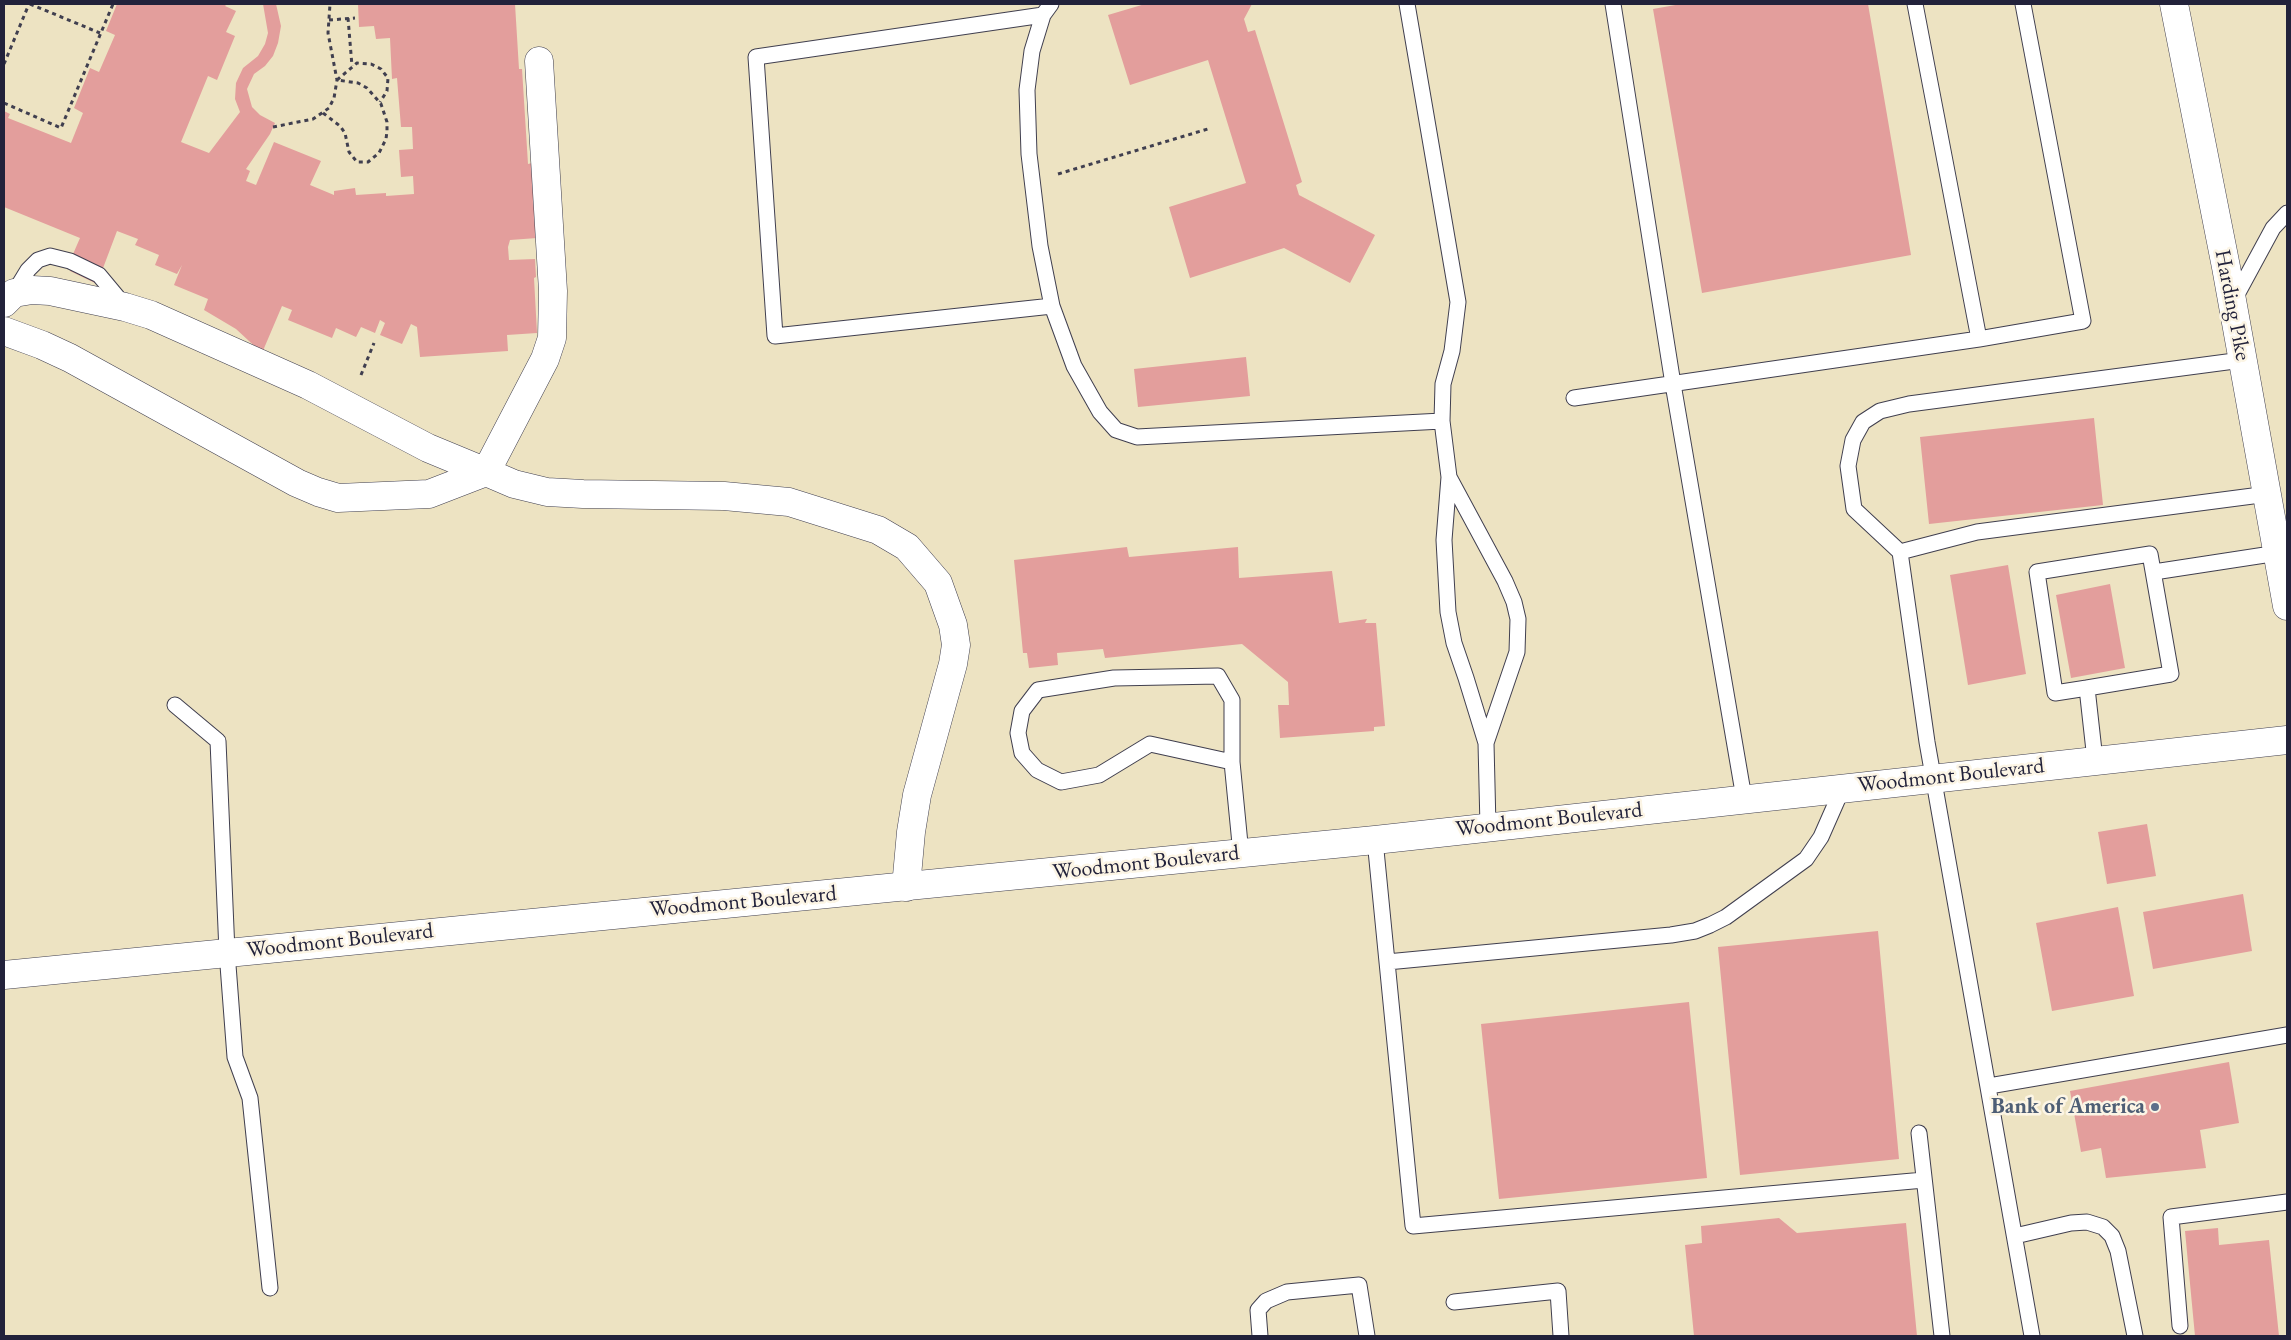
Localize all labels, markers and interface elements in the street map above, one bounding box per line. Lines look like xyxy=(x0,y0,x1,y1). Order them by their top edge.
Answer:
street label: Harding Pike xyxy=(2208,247,2256,363)
street label: Woodmont Boulevard xyxy=(1856,753,2046,799)
street label: Woodmont Boulevard xyxy=(1454,797,1644,843)
street label: Woodmont Boulevard xyxy=(1051,840,1241,886)
street label: Woodmont Boulevard xyxy=(648,881,838,923)
street label: Woodmont Boulevard xyxy=(245,918,435,964)
place label: Bank of America xyxy=(1991,1094,2145,1120)
marker: Bank of America xyxy=(2149,1101,2161,1113)

